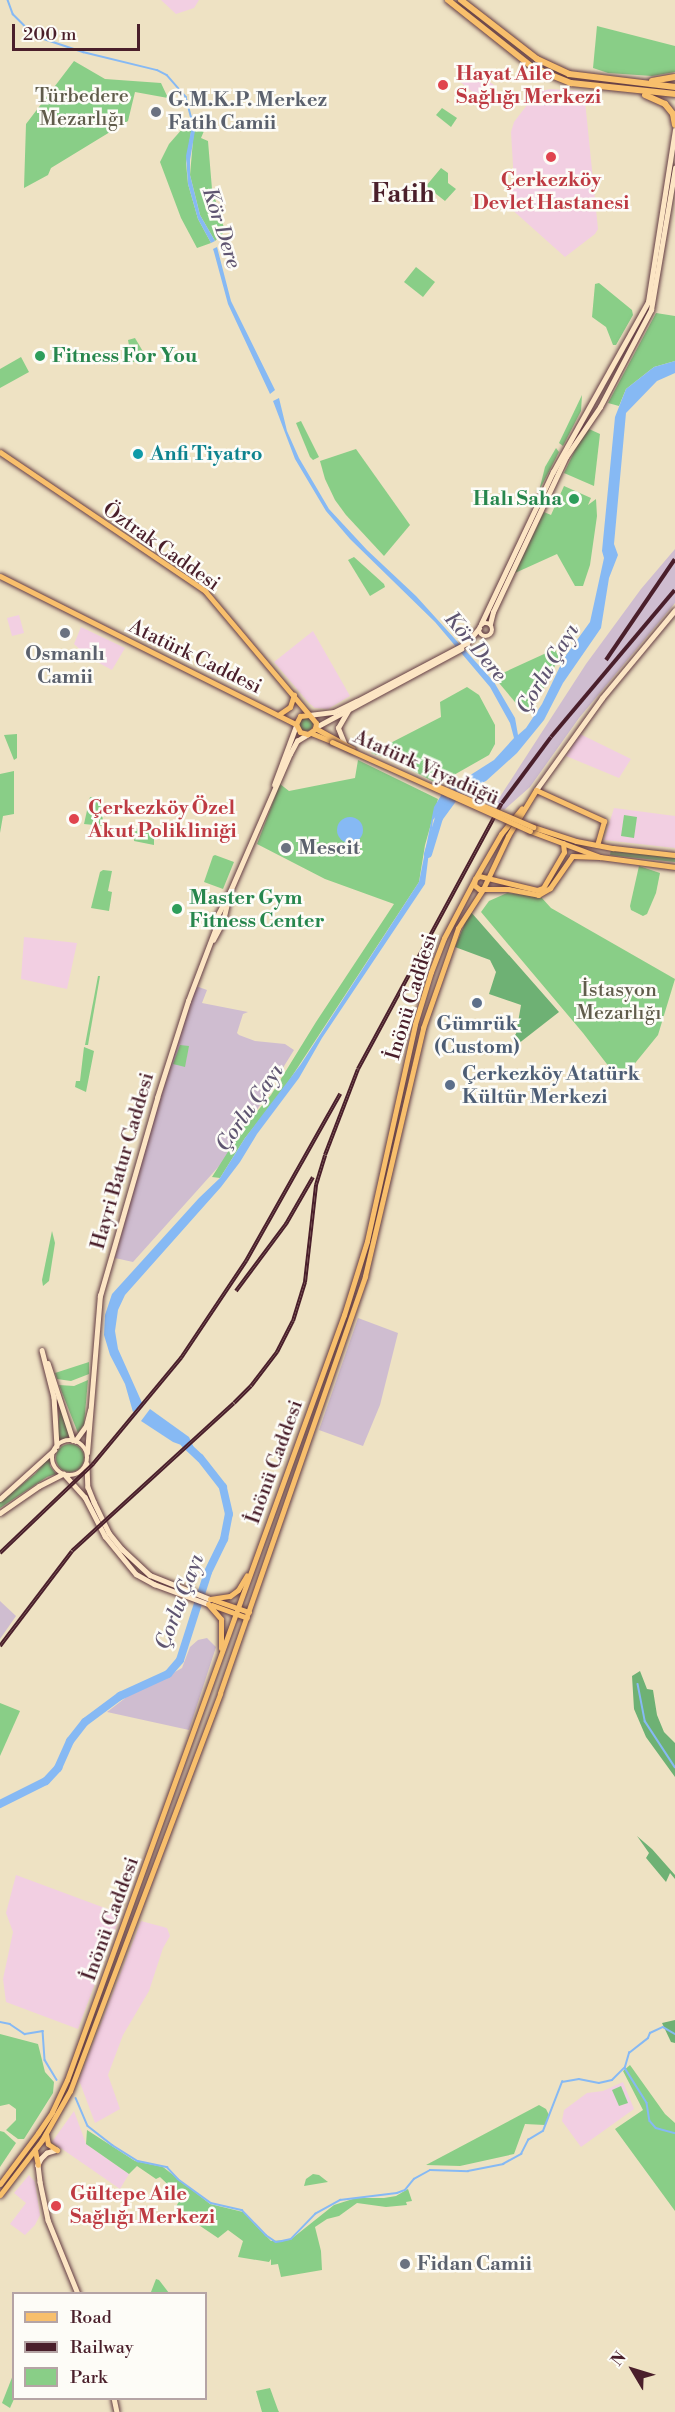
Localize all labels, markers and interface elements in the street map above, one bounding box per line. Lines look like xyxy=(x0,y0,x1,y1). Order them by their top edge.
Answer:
scale bar xyxy=(15,12,142,50)
text: 200 m xyxy=(23,23,77,46)
place label: Hayat Aile Sağlığı Merkezi xyxy=(456,62,601,109)
marker: Hayat Aile Sağlığı Merkezi xyxy=(434,76,452,94)
park label: Türbedere Mezarlığı xyxy=(35,85,129,132)
place label: G.M.K.P. Merkez Fatih Camii xyxy=(168,88,327,135)
marker: G.M.K.P. Merkez Fatih Camii xyxy=(149,105,163,119)
marker: Çerkezköy Devlet Hastanesi xyxy=(542,148,560,166)
place label: Çerkezköy Devlet Hastanesi xyxy=(473,168,629,215)
district label: Fatih xyxy=(371,179,435,211)
water label: Kör Dere xyxy=(196,184,246,272)
place label: Fitness For You xyxy=(52,344,197,368)
marker: Fitness For You xyxy=(33,349,47,363)
place label: Anfi Tiyatro xyxy=(150,442,262,466)
marker: Anfi Tiyatro xyxy=(131,447,145,461)
place label: Halı Saha xyxy=(473,487,562,511)
marker: Halı Saha xyxy=(567,492,581,506)
street label: Öztrak Caddesi xyxy=(98,498,224,596)
water label: Kör Dere xyxy=(438,607,512,687)
street label: Atatürk Caddesi xyxy=(125,614,265,700)
water label: Çorlu Çayı xyxy=(511,619,585,719)
marker: Osmanlı Camii xyxy=(58,626,72,640)
place label: Osmanlı Camii xyxy=(25,642,105,689)
street label: Atatürk Viyadüğü xyxy=(350,725,502,811)
place label: Çerkezköy Özel Akut Polikliniği xyxy=(88,796,237,843)
marker: Çerkezköy Özel Akut Polikliniği xyxy=(65,810,83,828)
place label: Mescit xyxy=(298,836,360,860)
marker: Mescit xyxy=(279,841,293,855)
place label: Master Gym Fitness Center xyxy=(189,886,324,933)
marker: Master Gym Fitness Center xyxy=(170,902,184,916)
street label: İnönü Caddesi xyxy=(381,931,443,1063)
park label: İstasyon Mezarlığı xyxy=(576,978,662,1025)
marker: Gümrük (Custom) xyxy=(470,996,484,1010)
place label: Gümrük (Custom) xyxy=(435,1012,519,1059)
water label: Çorlu Çayı xyxy=(211,1060,289,1156)
place label: Çerkezköy Atatürk Kültür Merkezi xyxy=(462,1062,640,1109)
street label: Hayri Batur Caddesi xyxy=(86,1070,160,1252)
marker: Çerkezköy Atatürk Kültür Merkezi xyxy=(443,1078,457,1092)
street label: İnönü Caddesi xyxy=(241,1397,309,1527)
water label: Çorlu Çayı xyxy=(150,1551,210,1653)
street label: İnönü Caddesi xyxy=(77,1854,145,1984)
place label: Gültepe Aile Sağlığı Merkezi xyxy=(70,2182,215,2229)
marker: Gültepe Aile Sağlığı Merkezi xyxy=(47,2197,65,2215)
place label: Fidan Camii xyxy=(417,2252,532,2276)
marker: Fidan Camii xyxy=(398,2257,412,2271)
legend xyxy=(12,2292,207,2400)
text: Road xyxy=(70,2306,112,2329)
text: Railway xyxy=(70,2336,133,2359)
north arrow xyxy=(603,2340,663,2400)
text: N xyxy=(607,2348,631,2370)
text: Park xyxy=(70,2366,107,2389)

